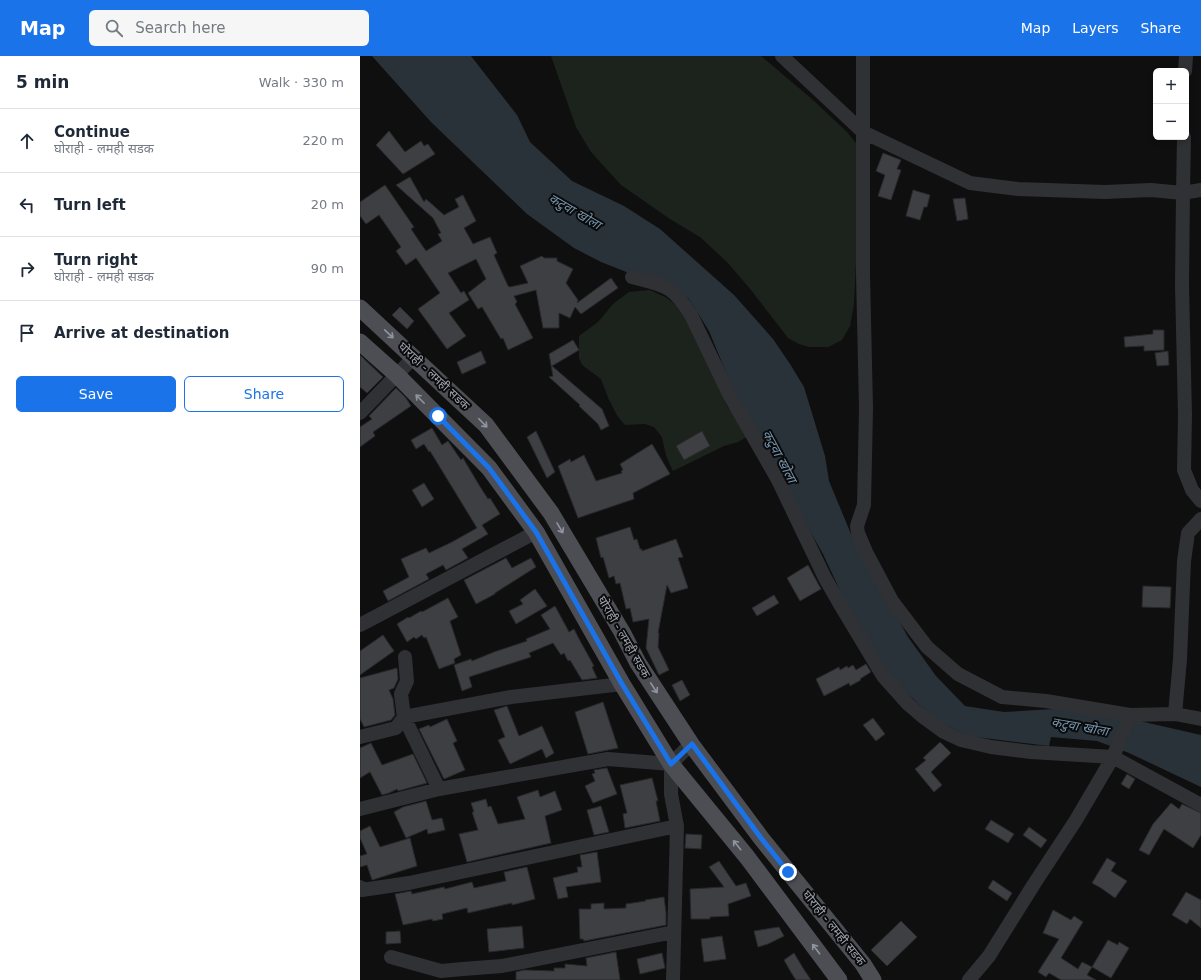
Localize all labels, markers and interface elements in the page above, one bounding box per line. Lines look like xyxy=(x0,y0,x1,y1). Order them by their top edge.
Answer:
search box xyxy=(89,10,369,46)
text: Map xyxy=(20,17,65,39)
icon: search xyxy=(103,17,125,39)
text: Search here xyxy=(135,19,225,37)
text: Map xyxy=(1021,20,1050,36)
text: Layers xyxy=(1072,20,1119,36)
text: Share xyxy=(1141,20,1181,36)
map controls xyxy=(1153,68,1189,140)
button: + xyxy=(1153,68,1189,104)
text: 5 min xyxy=(16,72,69,92)
text: Walk · 330 m xyxy=(259,75,344,90)
button: − xyxy=(1153,104,1189,140)
text: Continue xyxy=(54,123,130,141)
icon: ahead xyxy=(16,130,38,152)
text: 220 m xyxy=(302,133,344,148)
text: घोराही - लमही सडक xyxy=(54,141,154,156)
water label: कटुवा खोला xyxy=(546,191,606,234)
icon: left xyxy=(16,194,38,216)
text: Turn left xyxy=(54,196,126,214)
text: 20 m xyxy=(311,197,344,212)
text: Turn right xyxy=(54,251,138,269)
icon: right xyxy=(16,258,38,280)
text: 90 m xyxy=(311,261,344,276)
text: घोराही - लमही सडक xyxy=(54,269,154,284)
icon: arrive xyxy=(16,322,38,344)
text: Arrive at destination xyxy=(54,324,229,342)
one-way arrow xyxy=(384,329,394,339)
street label: घोराही - लमही सडक xyxy=(396,339,474,413)
button: Save xyxy=(16,376,176,412)
button: Share xyxy=(184,376,344,412)
one-way arrow xyxy=(415,394,425,404)
route start xyxy=(429,407,447,425)
one-way arrow xyxy=(479,418,488,428)
water label: कटुवा खोला xyxy=(759,427,801,488)
one-way arrow xyxy=(556,522,564,534)
street label: घोराही - लमही सडक xyxy=(595,593,654,681)
one-way arrow xyxy=(650,682,658,693)
water label: कटुवा खोला xyxy=(1050,714,1112,740)
one-way arrow xyxy=(733,840,742,851)
route end xyxy=(779,863,797,881)
street label: घोराही - लमही सडक xyxy=(800,887,870,969)
one-way arrow xyxy=(812,943,820,954)

